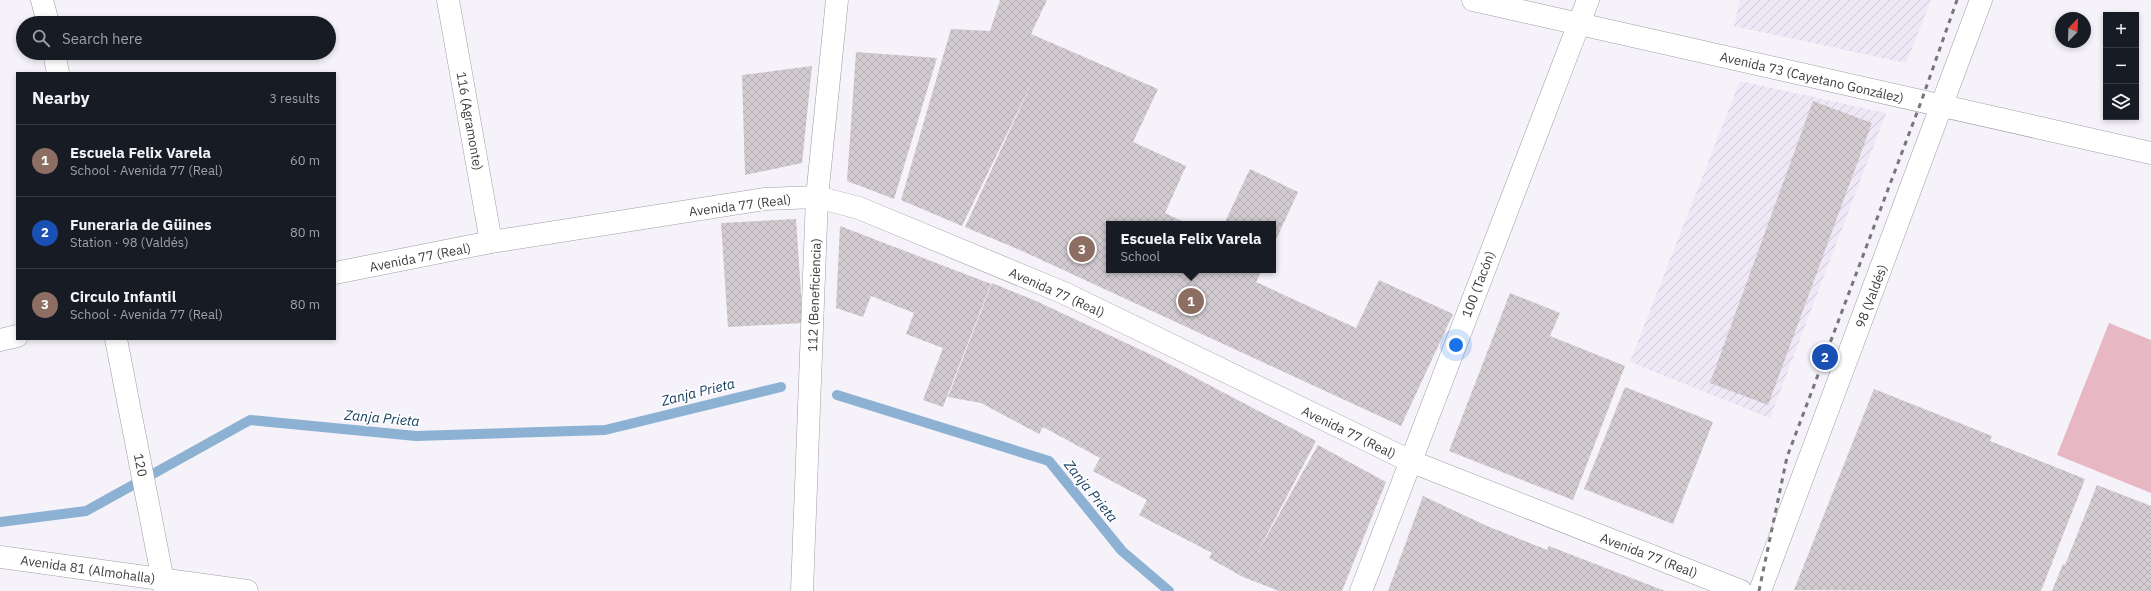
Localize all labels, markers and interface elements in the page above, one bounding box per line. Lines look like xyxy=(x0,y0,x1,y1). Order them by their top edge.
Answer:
north arrow xyxy=(2055,12,2091,48)
map controls xyxy=(2103,12,2139,120)
button: + xyxy=(2103,12,2139,48)
search box xyxy=(16,16,336,60)
icon: search xyxy=(30,27,52,49)
text: Search here xyxy=(62,29,142,48)
street label: Avenida 73 (Cayetano González) xyxy=(1718,48,1905,107)
button: − xyxy=(2103,48,2139,84)
street label: 116 (Agramonte) xyxy=(452,71,487,172)
button: layers xyxy=(2103,84,2139,120)
text: Nearby xyxy=(32,87,90,109)
text: 3 results xyxy=(269,90,320,107)
text: Escuela Felix Varela xyxy=(70,143,211,162)
text: 1 xyxy=(41,152,49,169)
text: 60 m xyxy=(290,152,320,169)
text: School · Avenida 77 (Real) xyxy=(70,162,223,179)
street label: Avenida 77 (Real) xyxy=(688,191,792,220)
text: Funeraria de Güines xyxy=(70,215,212,234)
popup xyxy=(1106,221,1276,273)
text: 2 xyxy=(41,224,49,241)
text: 80 m xyxy=(290,224,320,241)
text: Escuela Felix Varela xyxy=(1120,229,1262,248)
text: Station · 98 (Valdés) xyxy=(70,234,189,251)
pin: 3 xyxy=(1069,234,1095,264)
street label: 112 (Beneficiencia) xyxy=(804,238,825,352)
street label: Avenida 77 (Real) xyxy=(368,239,472,276)
text: School xyxy=(1120,248,1160,265)
street label: 100 (Tacón) xyxy=(1458,248,1499,320)
street label: 98 (Valdés) xyxy=(1852,262,1891,330)
street label: Avenida 77 (Real) xyxy=(1006,264,1107,321)
pin: 1 xyxy=(1178,286,1204,316)
text: Circulo Infantil xyxy=(70,287,176,306)
text: 3 xyxy=(41,296,49,313)
text: 80 m xyxy=(290,296,320,313)
text: School · Avenida 77 (Real) xyxy=(70,306,223,323)
your location xyxy=(1446,335,1466,355)
pin: 2 xyxy=(1812,342,1838,372)
water label: Zanja Prieta xyxy=(658,374,737,410)
street label: Avenida 77 (Real) xyxy=(1299,402,1399,463)
water label: Zanja Prieta xyxy=(343,406,420,430)
street label: 120 xyxy=(130,452,151,478)
water label: Zanja Prieta xyxy=(1060,455,1122,526)
street label: Avenida 77 (Real) xyxy=(1598,529,1700,582)
street label: Avenida 81 (Almohalla) xyxy=(19,552,156,587)

